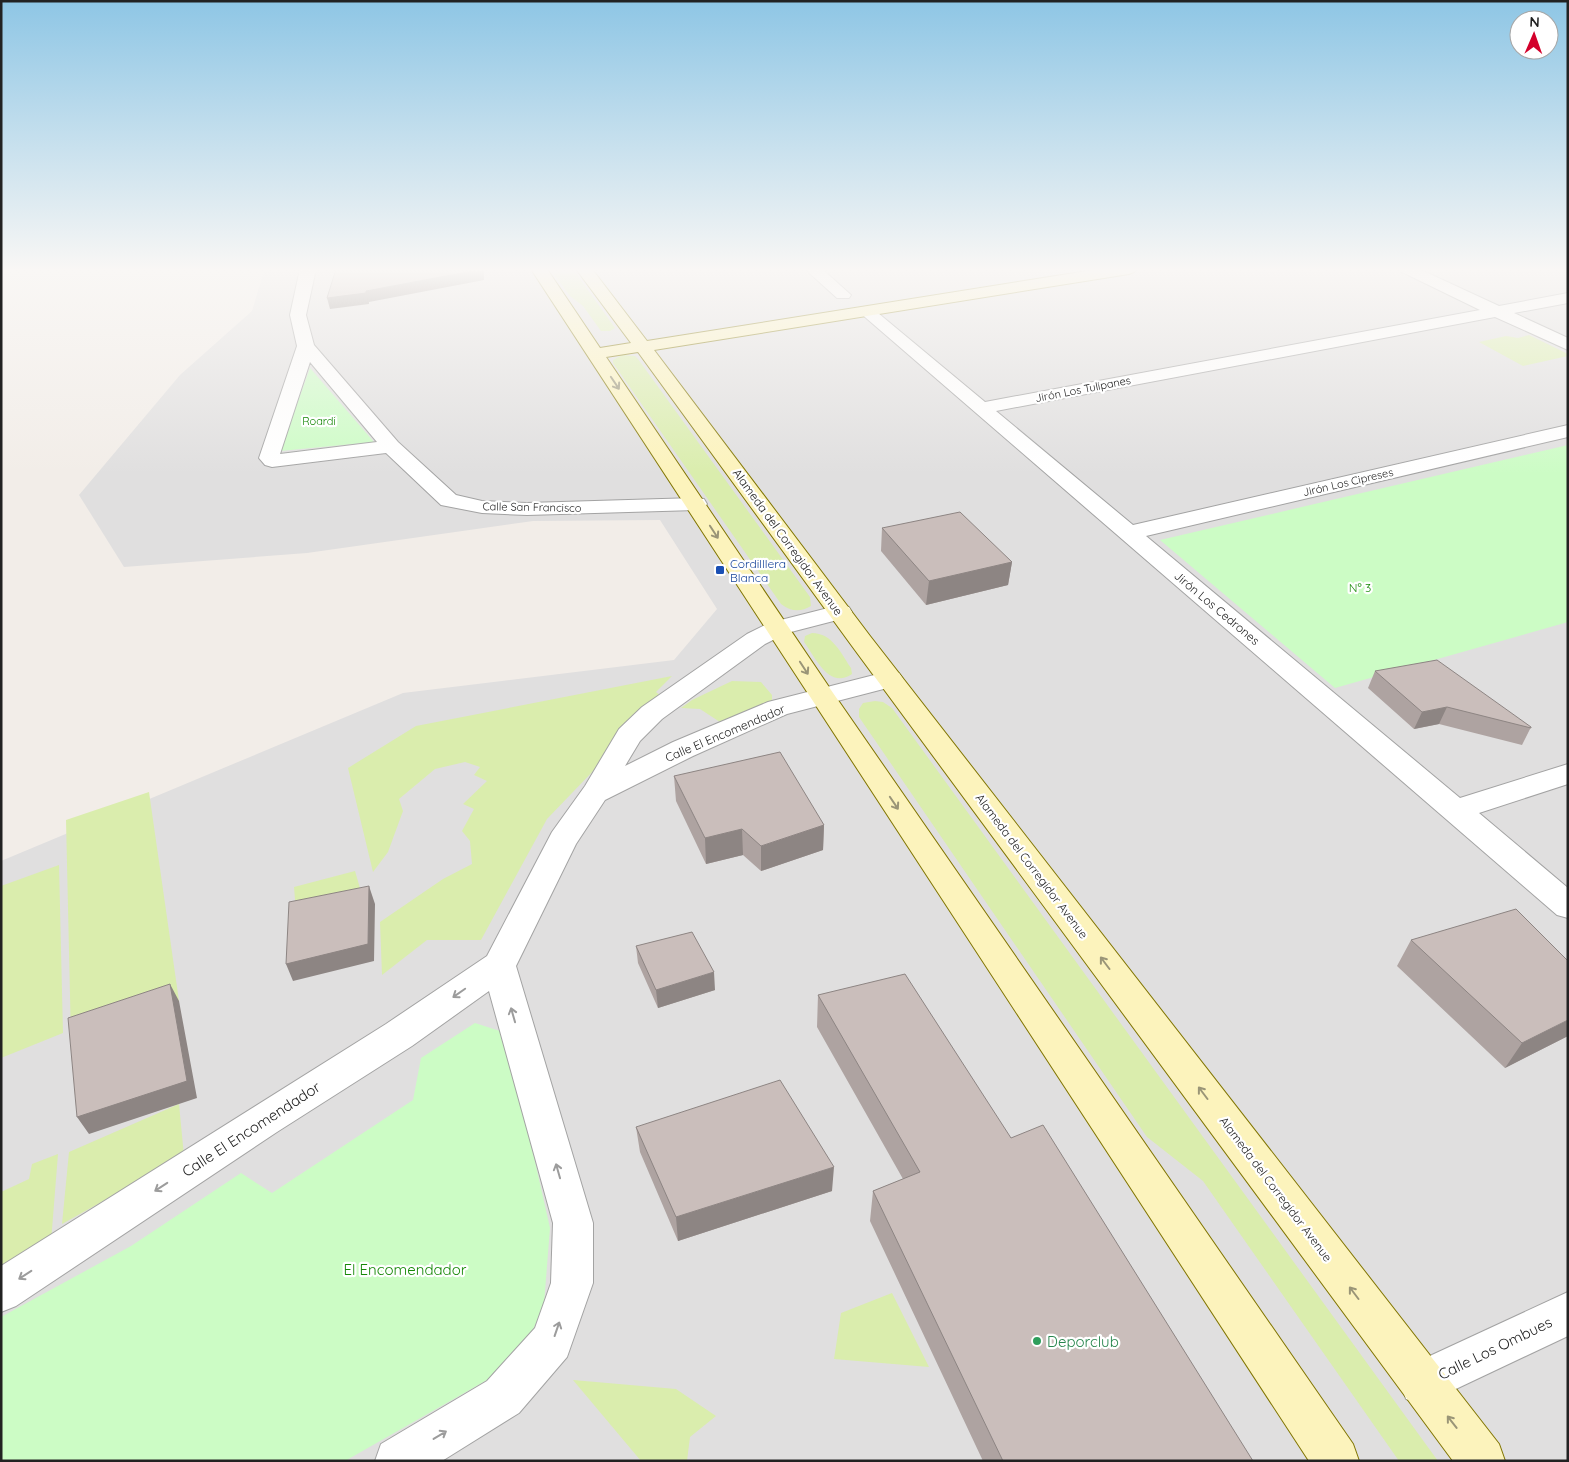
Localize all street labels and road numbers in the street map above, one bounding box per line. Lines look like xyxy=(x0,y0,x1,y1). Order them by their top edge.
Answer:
street label: Jirón Los Tulipanes xyxy=(1034,373,1132,405)
street label: Jirón Los Cipreses xyxy=(1301,465,1395,499)
street label: Alameda del Corregidor Avenue xyxy=(730,466,846,618)
street label: Calle San Francisco xyxy=(482,499,582,515)
street label: Jirón Los Cedrones xyxy=(1171,568,1263,648)
street label: Calle El Encomendador xyxy=(663,701,788,765)
street label: Alameda del Corregidor Avenue xyxy=(973,791,1092,942)
street label: Calle El Encomendador xyxy=(178,1077,324,1181)
street label: Alameda del Corregidor Avenue xyxy=(1217,1114,1336,1265)
street label: Calle Los Ombues xyxy=(1435,1312,1555,1384)

